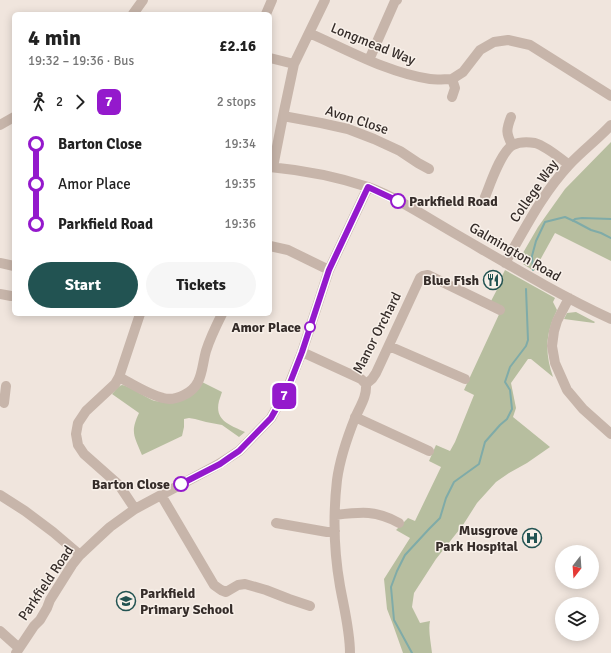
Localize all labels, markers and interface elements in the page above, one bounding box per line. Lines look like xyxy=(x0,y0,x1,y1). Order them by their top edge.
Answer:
street label: Longmead Way xyxy=(328,19,418,69)
text: 4 min xyxy=(28,24,81,51)
text: £2.16 xyxy=(219,37,256,55)
text: 19:32 – 19:36 · Bus xyxy=(28,53,134,69)
icon: walk xyxy=(28,91,50,113)
icon: forward xyxy=(69,91,91,113)
text: 7 xyxy=(105,93,113,110)
text: 2 xyxy=(56,94,63,110)
text: 2 stops xyxy=(217,94,256,110)
street label: Avon Close xyxy=(323,102,391,138)
text: Barton Close xyxy=(58,135,142,153)
text: 19:34 xyxy=(224,136,256,152)
street label: College Way xyxy=(506,156,562,226)
text: Amor Place xyxy=(58,175,131,193)
text: 19:35 xyxy=(224,176,256,192)
marker: Parkfield Road xyxy=(390,193,406,209)
place label: Parkfield Road xyxy=(409,193,498,210)
text: Parkfield Road xyxy=(58,215,153,233)
text: 19:36 xyxy=(224,216,256,232)
street label: Galmington Road xyxy=(466,219,564,285)
button: Start xyxy=(28,262,138,308)
button: Tickets xyxy=(146,262,256,308)
restaurant icon: Blue Fish xyxy=(482,269,504,291)
place label: Blue Fish xyxy=(423,272,479,289)
street label: Manor Orchard xyxy=(349,289,405,377)
place label: Amor Place xyxy=(232,319,301,336)
marker: Amor Place xyxy=(304,321,316,333)
line badge: 7 xyxy=(271,383,297,409)
text: 7 xyxy=(280,387,288,404)
place label: Barton Close xyxy=(92,476,170,493)
marker: Barton Close xyxy=(173,476,189,492)
place label: Musgrove Park Hospital xyxy=(435,522,519,555)
hospital icon: Musgrove Park Hospital xyxy=(521,527,543,549)
street label: Parkfield Road xyxy=(15,542,77,624)
north arrow xyxy=(555,545,599,589)
map controls xyxy=(555,545,599,641)
place label: Parkfield Primary School xyxy=(140,585,234,618)
school or university icon: Parkfield Primary School xyxy=(115,590,137,612)
button: layers xyxy=(555,597,599,641)

